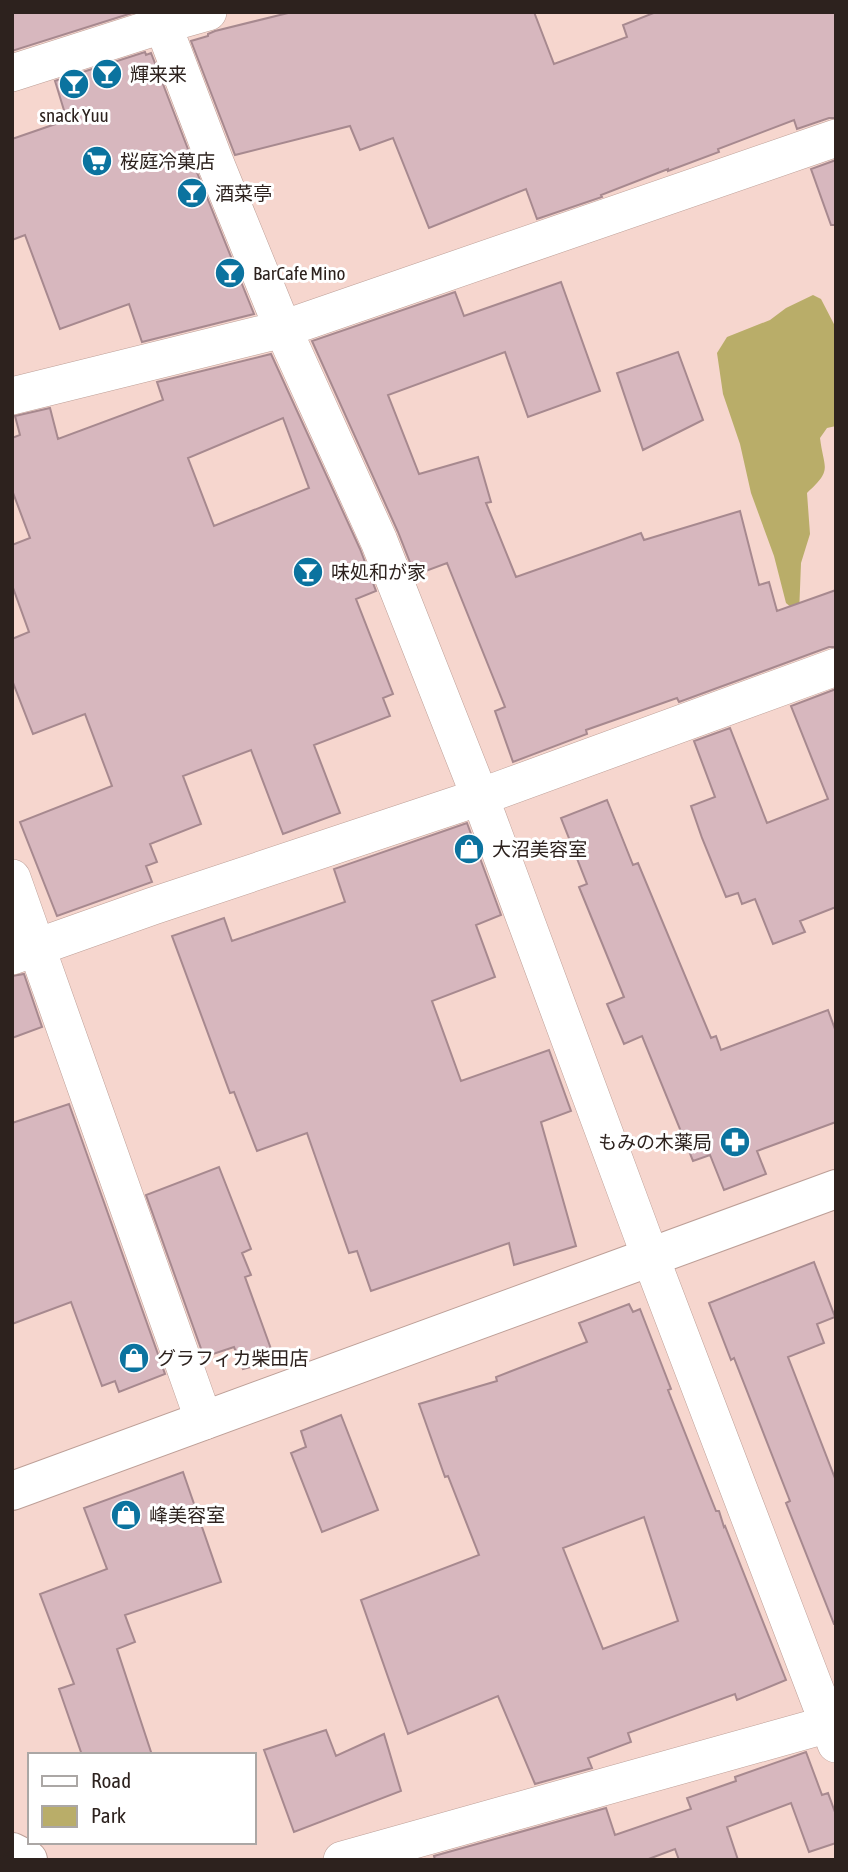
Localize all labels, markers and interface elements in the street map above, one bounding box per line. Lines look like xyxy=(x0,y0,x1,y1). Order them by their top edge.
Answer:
bar icon: 輝来来 xyxy=(90,57,124,91)
place label: 輝来来 xyxy=(130,63,187,85)
bar icon: snack Yuu xyxy=(57,67,91,101)
place label: snack Yuu xyxy=(39,104,109,126)
supermarket icon: 桜庭冷菓店 xyxy=(80,144,114,178)
place label: 桜庭冷菓店 xyxy=(120,150,215,172)
bar icon: 酒菜亭 xyxy=(175,176,209,210)
place label: 酒菜亭 xyxy=(215,182,272,204)
bar icon: BarCafe Mino xyxy=(213,256,247,290)
place label: BarCafe Mino xyxy=(253,262,346,284)
bar icon: 味処和が家 xyxy=(291,555,325,589)
place label: 味処和が家 xyxy=(331,561,426,583)
shop icon: 大沼美容室 xyxy=(452,832,486,866)
place label: 大沼美容室 xyxy=(492,838,587,860)
pharmacy icon: もみの木薬局 xyxy=(718,1125,752,1159)
place label: もみの木薬局 xyxy=(598,1131,712,1153)
shop icon: グラフィカ柴田店 xyxy=(117,1341,151,1375)
place label: グラフィカ柴田店 xyxy=(157,1347,309,1369)
shop icon: 峰美容室 xyxy=(109,1498,143,1532)
place label: 峰美容室 xyxy=(149,1504,225,1526)
legend xyxy=(28,1753,256,1844)
text: Road xyxy=(91,1768,131,1792)
text: Park xyxy=(91,1803,126,1827)

